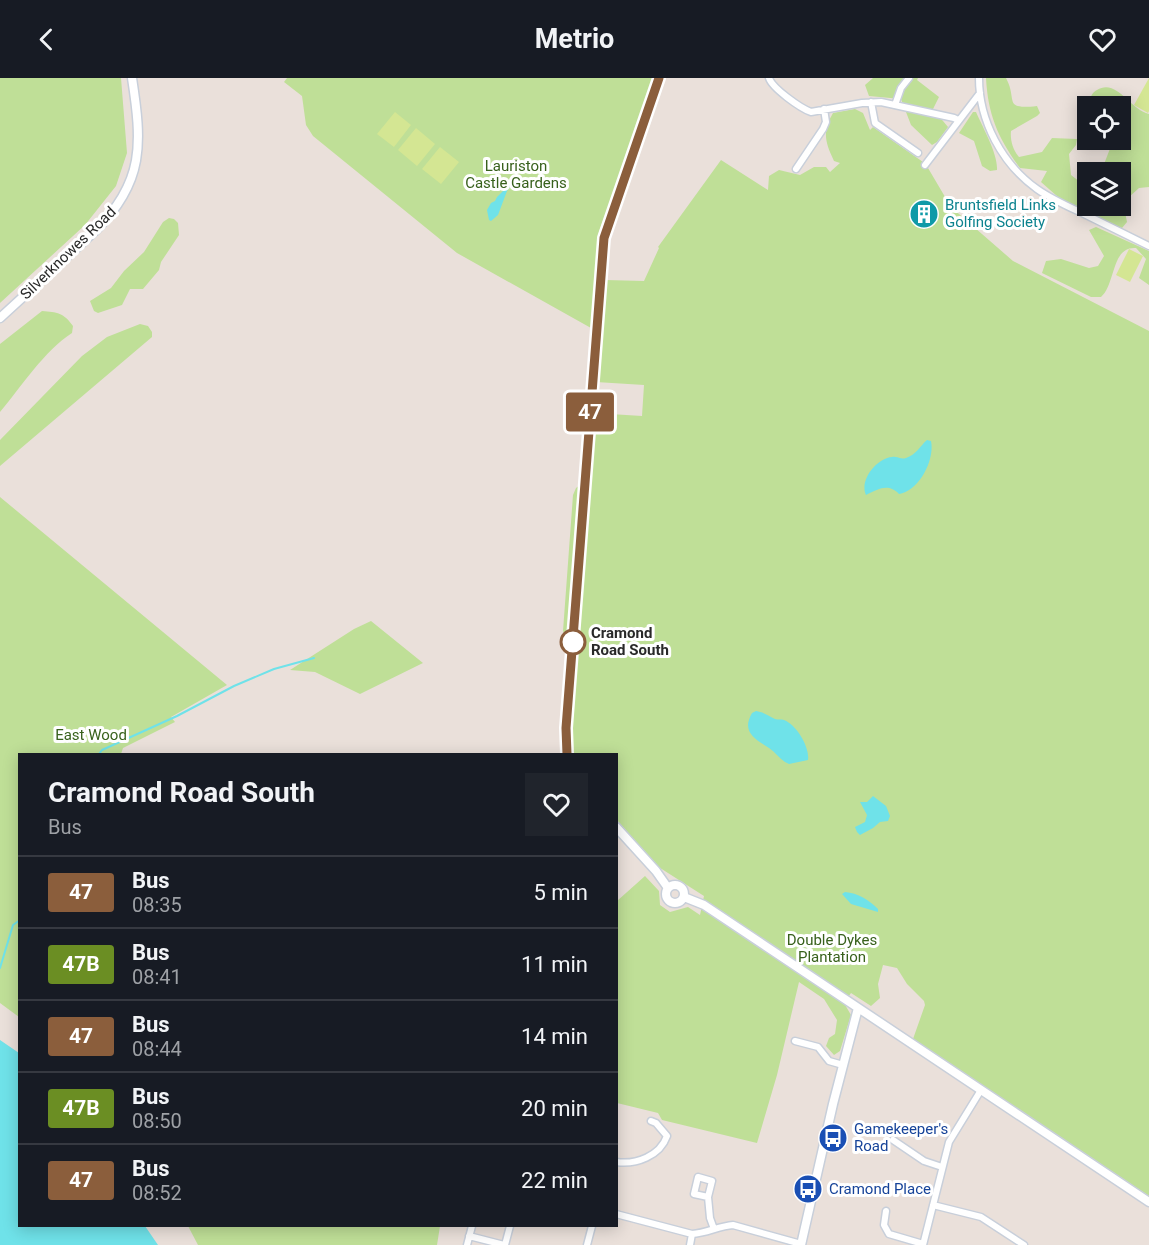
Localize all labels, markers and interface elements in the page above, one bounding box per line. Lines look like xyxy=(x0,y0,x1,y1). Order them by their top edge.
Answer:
icon: back xyxy=(30,23,63,56)
text: Metrio xyxy=(535,23,614,55)
icon: heart xyxy=(1086,23,1119,56)
map controls xyxy=(1077,96,1131,216)
button: locate xyxy=(1077,96,1131,150)
park label: Lauriston Castle Gardens xyxy=(465,157,567,192)
button: layers xyxy=(1077,162,1131,216)
place label: Bruntsfield Links Golfing Society xyxy=(945,196,1056,231)
building icon: Bruntsfield Links Golfing Society xyxy=(908,198,940,230)
street label: Silverknowes Road xyxy=(16,203,120,303)
line badge: 47 xyxy=(563,392,617,432)
text: 47 xyxy=(578,400,602,424)
place label: Cramond Road South xyxy=(591,624,669,659)
marker: Cramond Road South xyxy=(560,629,586,655)
park label: East Wood xyxy=(55,726,127,744)
button: heart xyxy=(525,773,588,836)
text: Cramond Road South xyxy=(48,776,315,809)
text: Bus xyxy=(48,815,82,839)
text: Bus xyxy=(132,868,170,893)
text: 47 xyxy=(69,880,93,904)
text: 5 min xyxy=(533,880,588,905)
text: 08:35 xyxy=(132,893,182,917)
park label: Double Dykes Plantation xyxy=(787,931,877,966)
text: Bus xyxy=(132,940,170,965)
text: 47B xyxy=(62,952,100,976)
text: 11 min xyxy=(521,952,588,977)
text: 08:41 xyxy=(132,965,182,989)
text: Bus xyxy=(132,1012,170,1037)
text: 47 xyxy=(69,1024,93,1048)
text: 14 min xyxy=(521,1024,588,1049)
text: 08:44 xyxy=(132,1037,182,1061)
text: Bus xyxy=(132,1084,170,1109)
text: 47B xyxy=(62,1096,100,1120)
text: 20 min xyxy=(521,1096,588,1121)
text: 08:50 xyxy=(132,1109,182,1133)
place label: Gamekeeper's Road xyxy=(854,1120,948,1155)
bus stop icon: Gamekeeper's Road xyxy=(817,1122,849,1154)
text: Bus xyxy=(132,1156,170,1181)
text: 47 xyxy=(69,1168,93,1192)
text: 22 min xyxy=(521,1168,588,1193)
bus stop icon: Cramond Place xyxy=(792,1173,824,1205)
place label: Cramond Place xyxy=(829,1180,931,1198)
text: 08:52 xyxy=(132,1181,182,1205)

